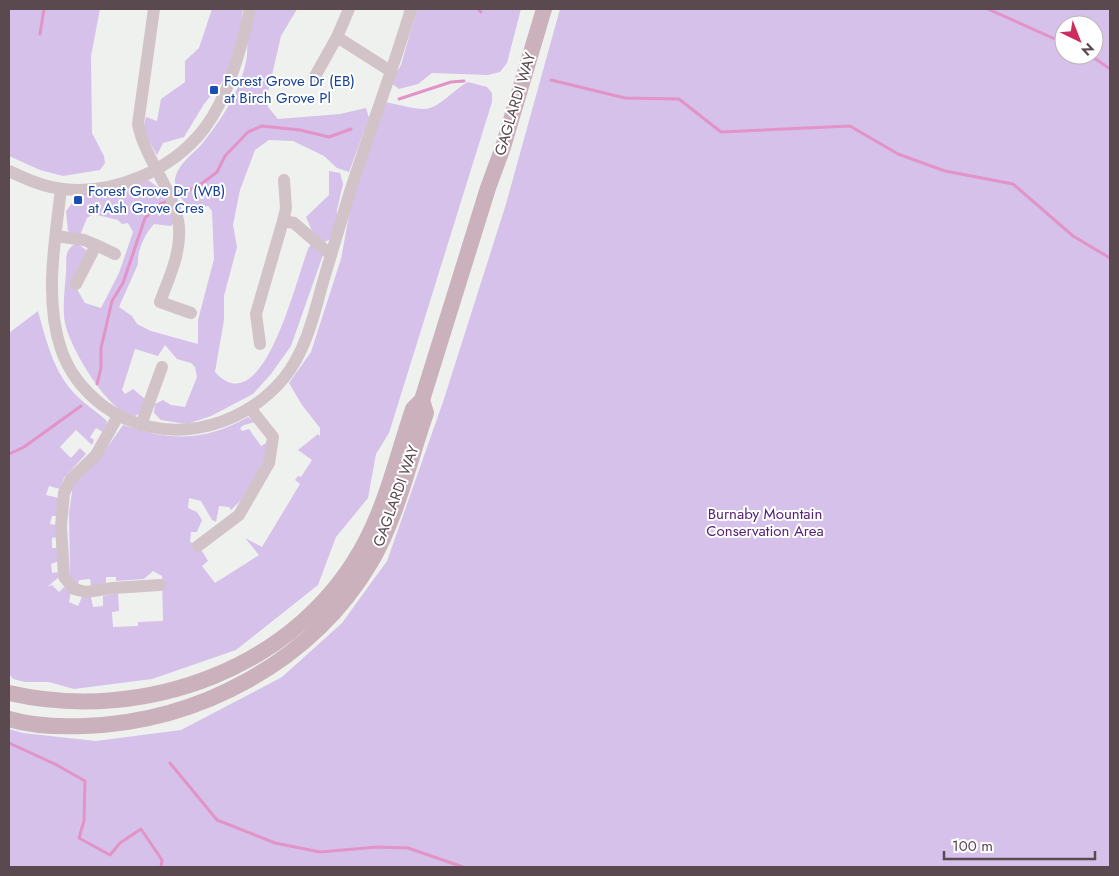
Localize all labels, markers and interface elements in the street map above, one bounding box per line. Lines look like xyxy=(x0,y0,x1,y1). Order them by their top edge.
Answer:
north arrow xyxy=(1054,15,1104,65)
text: N xyxy=(1077,38,1099,61)
street label: GAGLARDI WAY xyxy=(489,49,541,158)
place label: Forest Grove Dr (EB) at Birch Grove Pl xyxy=(224,70,355,109)
marker: Forest Grove Dr (EB) at Birch Grove Pl xyxy=(208,84,220,96)
place label: Forest Grove Dr (WB) at Ash Grove Cres xyxy=(88,180,226,219)
marker: Forest Grove Dr (WB) at Ash Grove Cres xyxy=(72,194,84,206)
street label: GAGLARDI WAY xyxy=(367,442,425,550)
park label: Burnaby Mountain Conservation Area xyxy=(706,503,824,542)
scale bar xyxy=(944,828,1095,860)
text: 100 m xyxy=(952,835,993,857)

